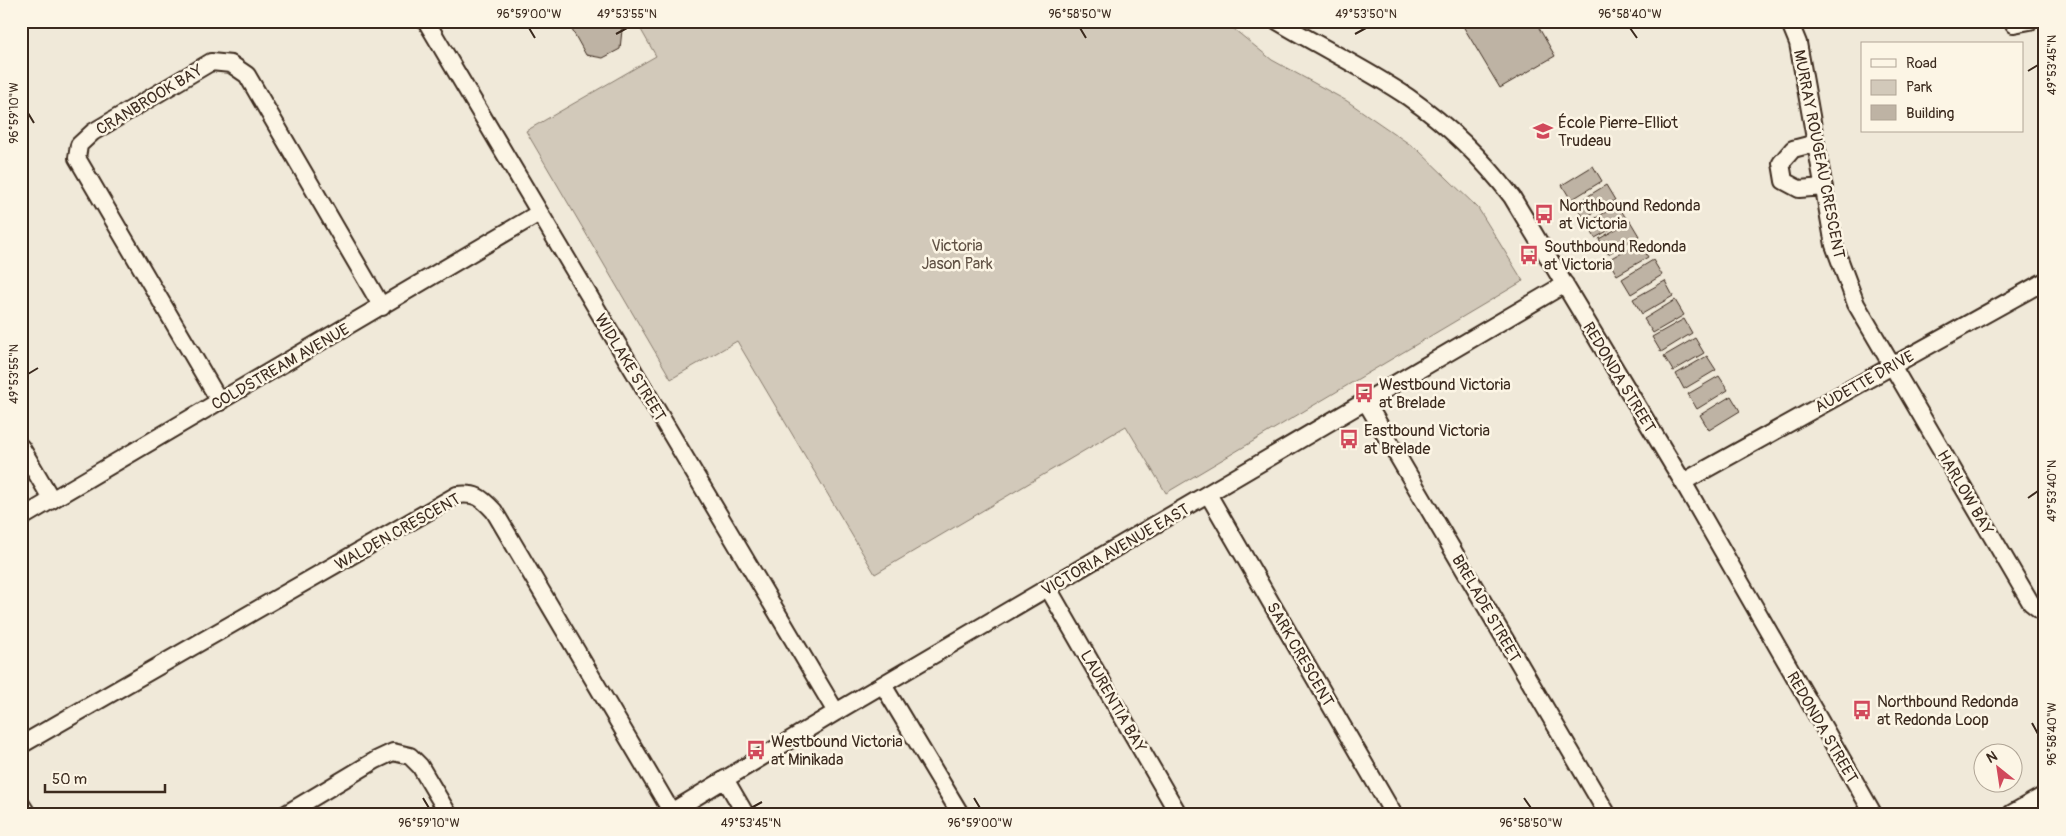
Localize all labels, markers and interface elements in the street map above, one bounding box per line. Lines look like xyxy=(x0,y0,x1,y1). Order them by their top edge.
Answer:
text: 96°59'00"W xyxy=(497,7,562,22)
text: 49°53'55"N xyxy=(597,7,657,22)
text: 96°58'50"W xyxy=(1048,7,1112,22)
text: 49°53'50"N xyxy=(1335,7,1397,22)
text: 96°58'40"W xyxy=(1598,7,1662,22)
text: 49°53'45"N xyxy=(2045,35,2060,95)
legend xyxy=(1861,42,2024,132)
street label: MURRAY ROUGEAU CRESCENT xyxy=(1789,48,1849,260)
text: Road xyxy=(1906,54,1937,73)
street label: CRANBROOK BAY xyxy=(93,60,206,140)
text: Park xyxy=(1906,78,1933,97)
text: 96°59'10"W xyxy=(7,82,22,144)
text: Building xyxy=(1906,104,1954,123)
place label: École Pierre-Elliot Trudeau xyxy=(1558,113,1679,151)
school or university icon: École Pierre-Elliot Trudeau xyxy=(1532,120,1554,142)
place label: Northbound Redonda at Victoria xyxy=(1559,196,1700,234)
bus stop icon: Northbound Redonda at Victoria xyxy=(1533,203,1555,225)
park label: Victoria Jason Park xyxy=(921,236,993,274)
place label: Southbound Redonda at Victoria xyxy=(1544,237,1686,275)
bus stop icon: Southbound Redonda at Victoria xyxy=(1518,244,1540,266)
street label: WIDLAKE STREET xyxy=(590,310,670,425)
street label: COLDSTREAM AVENUE xyxy=(208,319,353,414)
street label: REDONDA STREET xyxy=(1578,319,1660,437)
text: 49°53'55"N xyxy=(7,344,22,404)
street label: AUDETTE DRIVE xyxy=(1811,346,1918,417)
place label: Westbound Victoria at Brelade xyxy=(1379,375,1511,413)
bus stop icon: Westbound Victoria at Brelade xyxy=(1353,382,1375,404)
place label: Eastbound Victoria at Brelade xyxy=(1364,421,1490,459)
bus stop icon: Eastbound Victoria at Brelade xyxy=(1338,428,1360,450)
street label: HARLOW BAY xyxy=(1933,446,1998,539)
text: 49°53'40"N xyxy=(2045,460,2060,522)
street label: WALDEN CRESCENT xyxy=(331,489,464,575)
street label: VICTORIA AVENUE EAST xyxy=(1038,499,1193,600)
street label: BRELADE STREET xyxy=(1447,551,1525,666)
street label: SARK CRESCENT xyxy=(1262,599,1338,710)
street label: LAURENTIA BAY xyxy=(1076,647,1150,756)
street label: REDONDA STREET xyxy=(1782,668,1862,787)
place label: Northbound Redonda at Redonda Loop xyxy=(1877,692,2018,730)
bus stop icon: Northbound Redonda at Redonda Loop xyxy=(1851,699,1873,721)
text: 96°58'40"W xyxy=(2045,702,2060,766)
place label: Westbound Victoria at Minikada xyxy=(771,732,903,770)
bus stop icon: Westbound Victoria at Minikada xyxy=(745,739,767,761)
north arrow xyxy=(1974,744,2024,794)
text: N xyxy=(1983,747,2000,767)
scale bar xyxy=(45,761,165,793)
text: 50 m xyxy=(52,770,87,789)
text: 96°59'10"W xyxy=(398,816,460,831)
text: 49°53'45"N xyxy=(721,816,781,831)
text: 96°59'00"W xyxy=(948,816,1013,831)
text: 96°58'50"W xyxy=(1499,816,1563,831)

